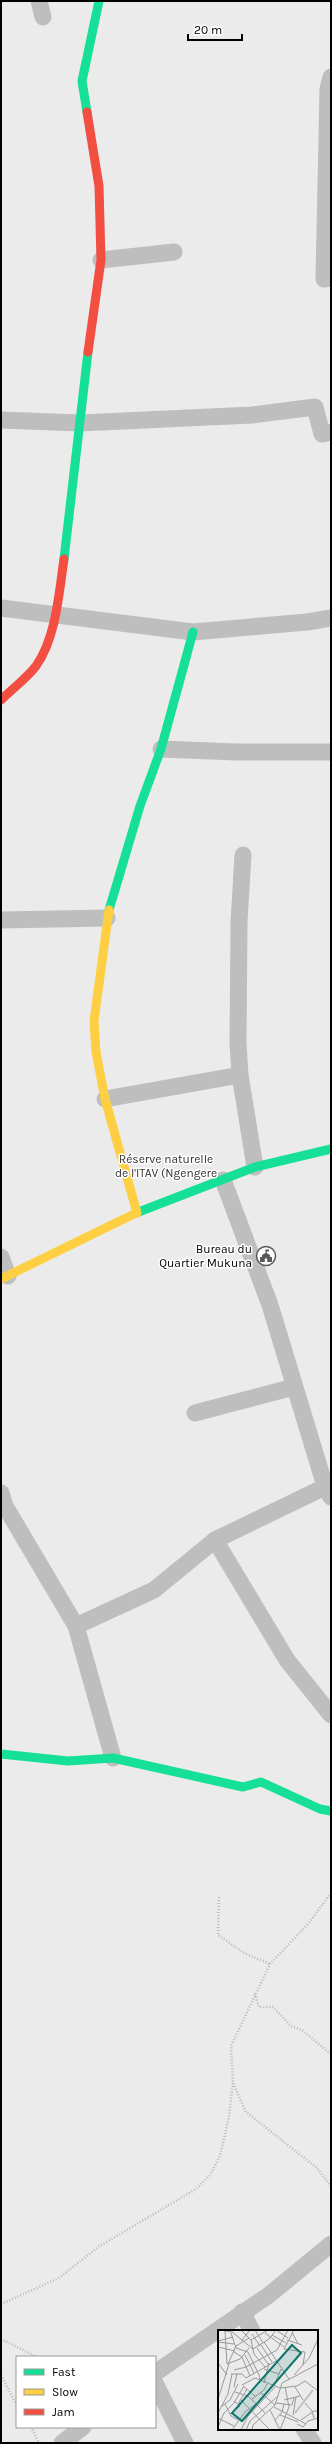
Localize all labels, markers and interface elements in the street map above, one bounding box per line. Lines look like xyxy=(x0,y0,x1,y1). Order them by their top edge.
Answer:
scale bar xyxy=(188,16,242,42)
text: 20 m xyxy=(194,23,222,37)
park label: Réserve naturelle de l'ITAV (Ngengere xyxy=(115,1152,217,1180)
place label: Bureau du Quartier Mukuna xyxy=(159,1242,252,1270)
public building icon: Bureau du Quartier Mukuna xyxy=(255,1245,277,1267)
inset map xyxy=(218,2330,318,2430)
legend xyxy=(16,2356,156,2428)
text: Fast xyxy=(52,2365,76,2379)
text: Slow xyxy=(52,2385,78,2399)
text: Jam xyxy=(52,2405,75,2419)

